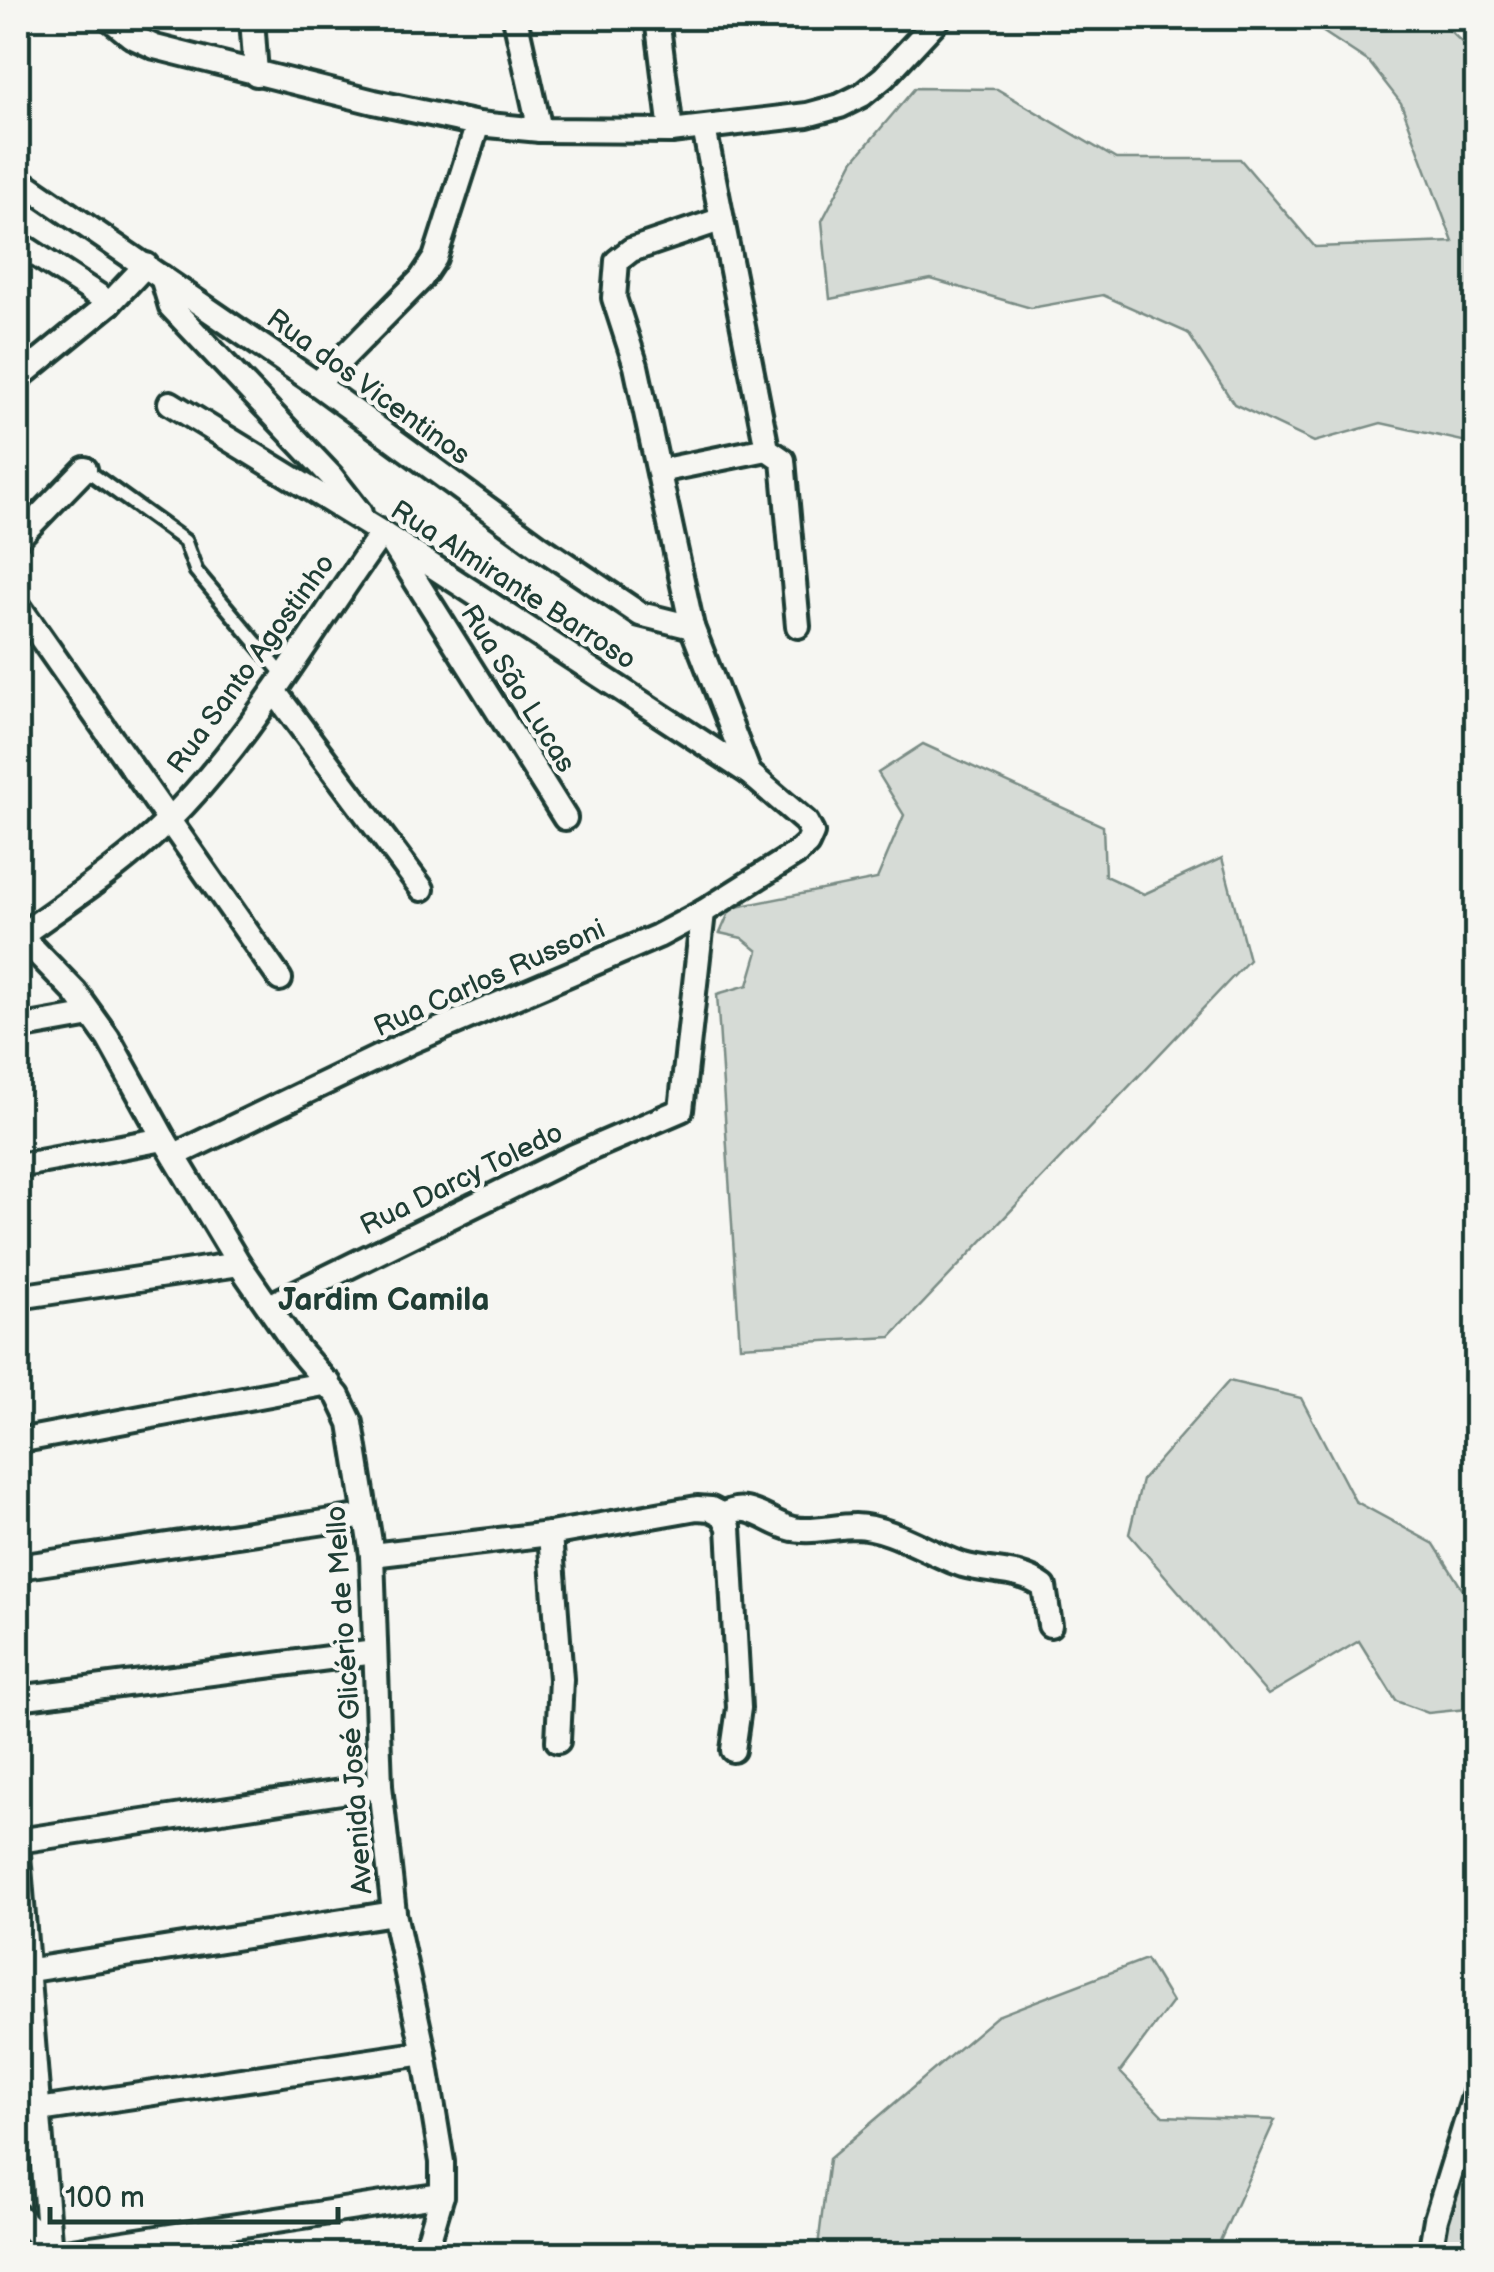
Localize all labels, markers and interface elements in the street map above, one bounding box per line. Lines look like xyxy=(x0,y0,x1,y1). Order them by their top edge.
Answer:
street label: Rua dos Vicentinos xyxy=(260,302,476,472)
street label: Rua Almirante Barroso xyxy=(385,494,642,677)
street label: Rua Santo Agostinho xyxy=(161,548,342,780)
street label: Rua São Lucas xyxy=(453,599,582,779)
street label: Rua Carlos Russoni xyxy=(369,913,610,1044)
street label: Rua Darcy Toledo xyxy=(355,1116,568,1243)
district label: Jardim Camila xyxy=(278,1281,490,1320)
street label: Avenida José Glicério de Mello xyxy=(319,1504,380,1895)
scale bar xyxy=(50,2162,338,2224)
text: 100 m xyxy=(65,2180,145,2216)

